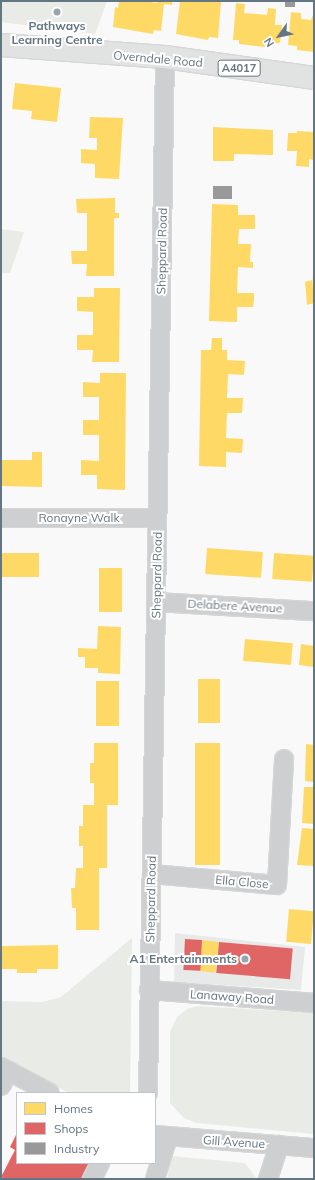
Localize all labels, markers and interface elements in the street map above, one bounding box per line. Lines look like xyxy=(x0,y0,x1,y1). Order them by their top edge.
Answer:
marker: Pathways Learning Centre xyxy=(52,7,62,17)
north arrow xyxy=(259,16,299,56)
place label: Pathways Learning Centre xyxy=(11,19,103,47)
text: N xyxy=(261,35,277,50)
street label: Overndale Road xyxy=(113,48,203,70)
road number: A4017 xyxy=(217,59,261,77)
street label: Sheppard Road xyxy=(154,208,170,294)
street label: Ronayne Walk xyxy=(38,511,120,525)
street label: Sheppard Road xyxy=(149,532,165,618)
street label: Delabere Avenue xyxy=(187,596,283,616)
street label: Sheppard Road xyxy=(143,856,159,942)
street label: Ella Close xyxy=(215,872,269,892)
place label: A1 Entertainments xyxy=(130,952,237,966)
marker: A1 Entertainments xyxy=(240,954,250,964)
street label: Lanaway Road xyxy=(189,987,275,1007)
legend xyxy=(16,1092,156,1164)
text: Homes xyxy=(54,1101,93,1116)
text: Shops xyxy=(54,1121,89,1136)
street label: Gill Avenue xyxy=(202,1133,266,1151)
text: Industry xyxy=(54,1141,99,1156)

